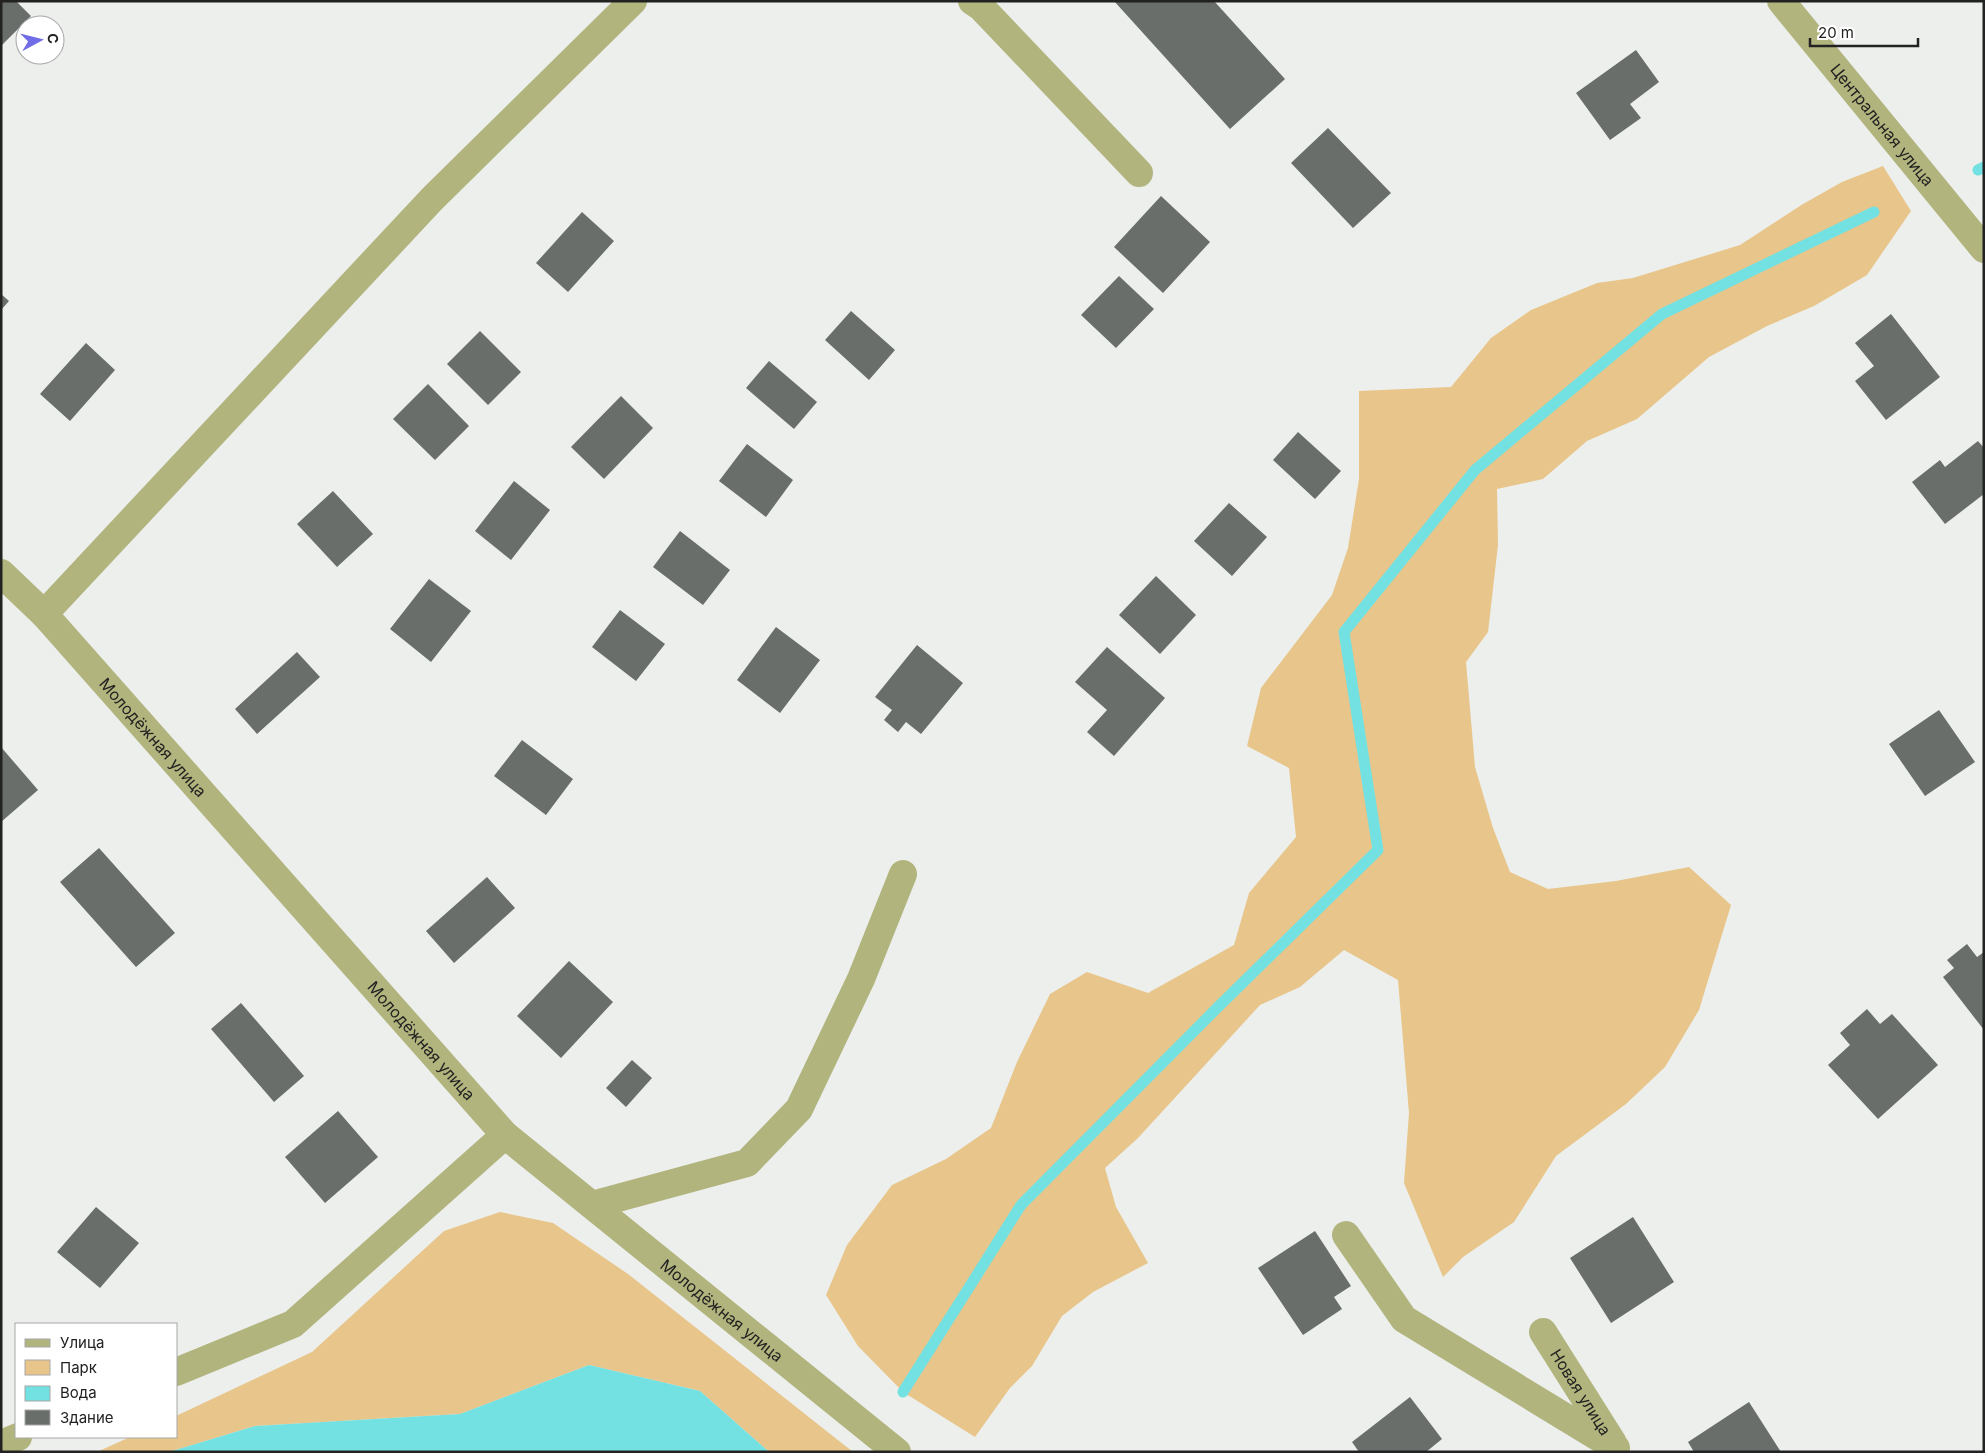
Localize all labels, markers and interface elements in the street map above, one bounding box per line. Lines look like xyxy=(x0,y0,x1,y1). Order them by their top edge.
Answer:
north arrow xyxy=(15,15,65,65)
scale bar xyxy=(1810,15,1918,47)
text: 20 m xyxy=(1818,23,1854,42)
text: С xyxy=(44,32,62,45)
street label: Центральная улица xyxy=(1826,60,1938,190)
street label: Молодёжная улица xyxy=(95,674,211,801)
street label: Молодёжная улица xyxy=(364,977,479,1104)
street label: Молодёжная улица xyxy=(656,1255,787,1366)
legend xyxy=(15,1323,178,1438)
text: Улица xyxy=(60,1333,104,1352)
street label: Новая улица xyxy=(1546,1345,1616,1439)
text: Парк xyxy=(60,1358,97,1377)
text: Вода xyxy=(60,1383,97,1402)
text: Здание xyxy=(60,1408,114,1427)

